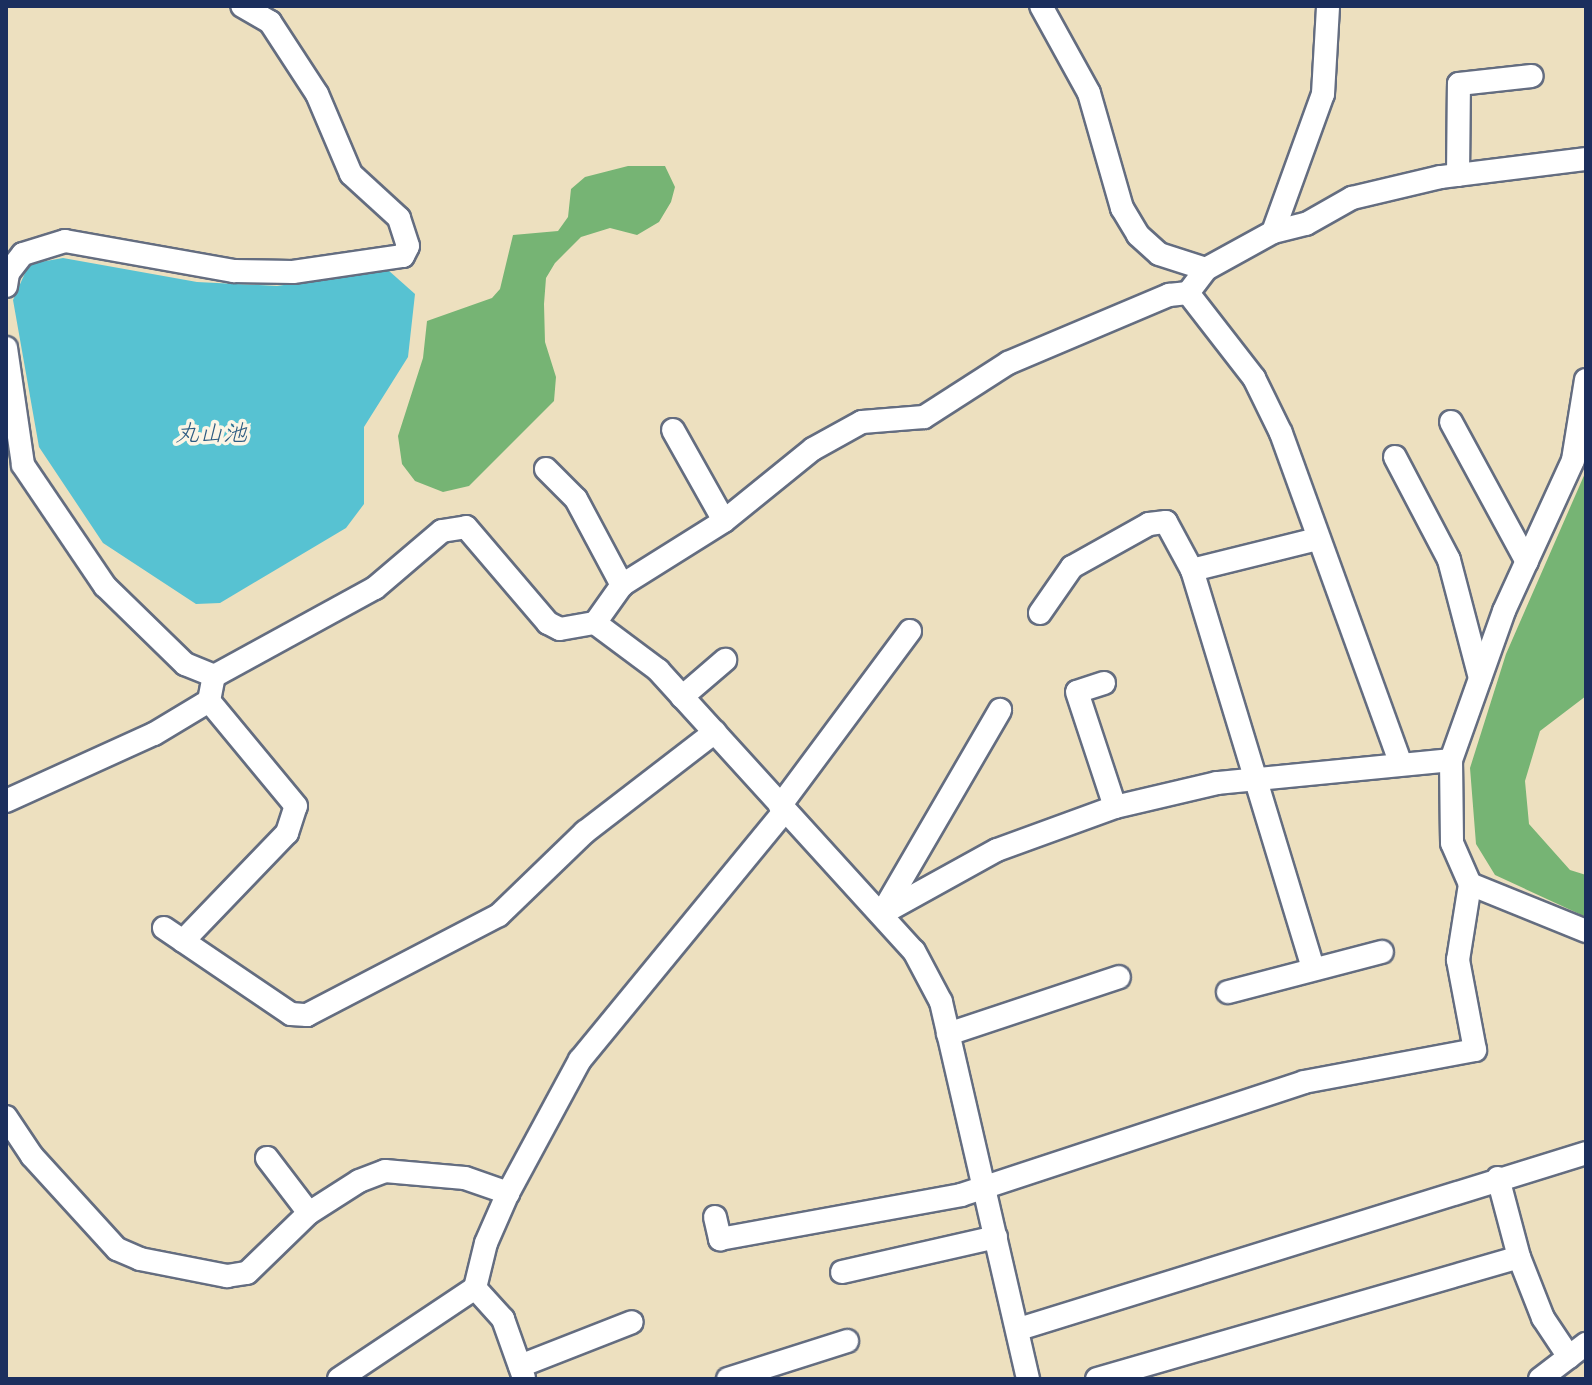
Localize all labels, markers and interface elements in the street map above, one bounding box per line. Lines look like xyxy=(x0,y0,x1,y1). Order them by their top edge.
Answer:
water label: 丸山池 xyxy=(175,420,247,448)

